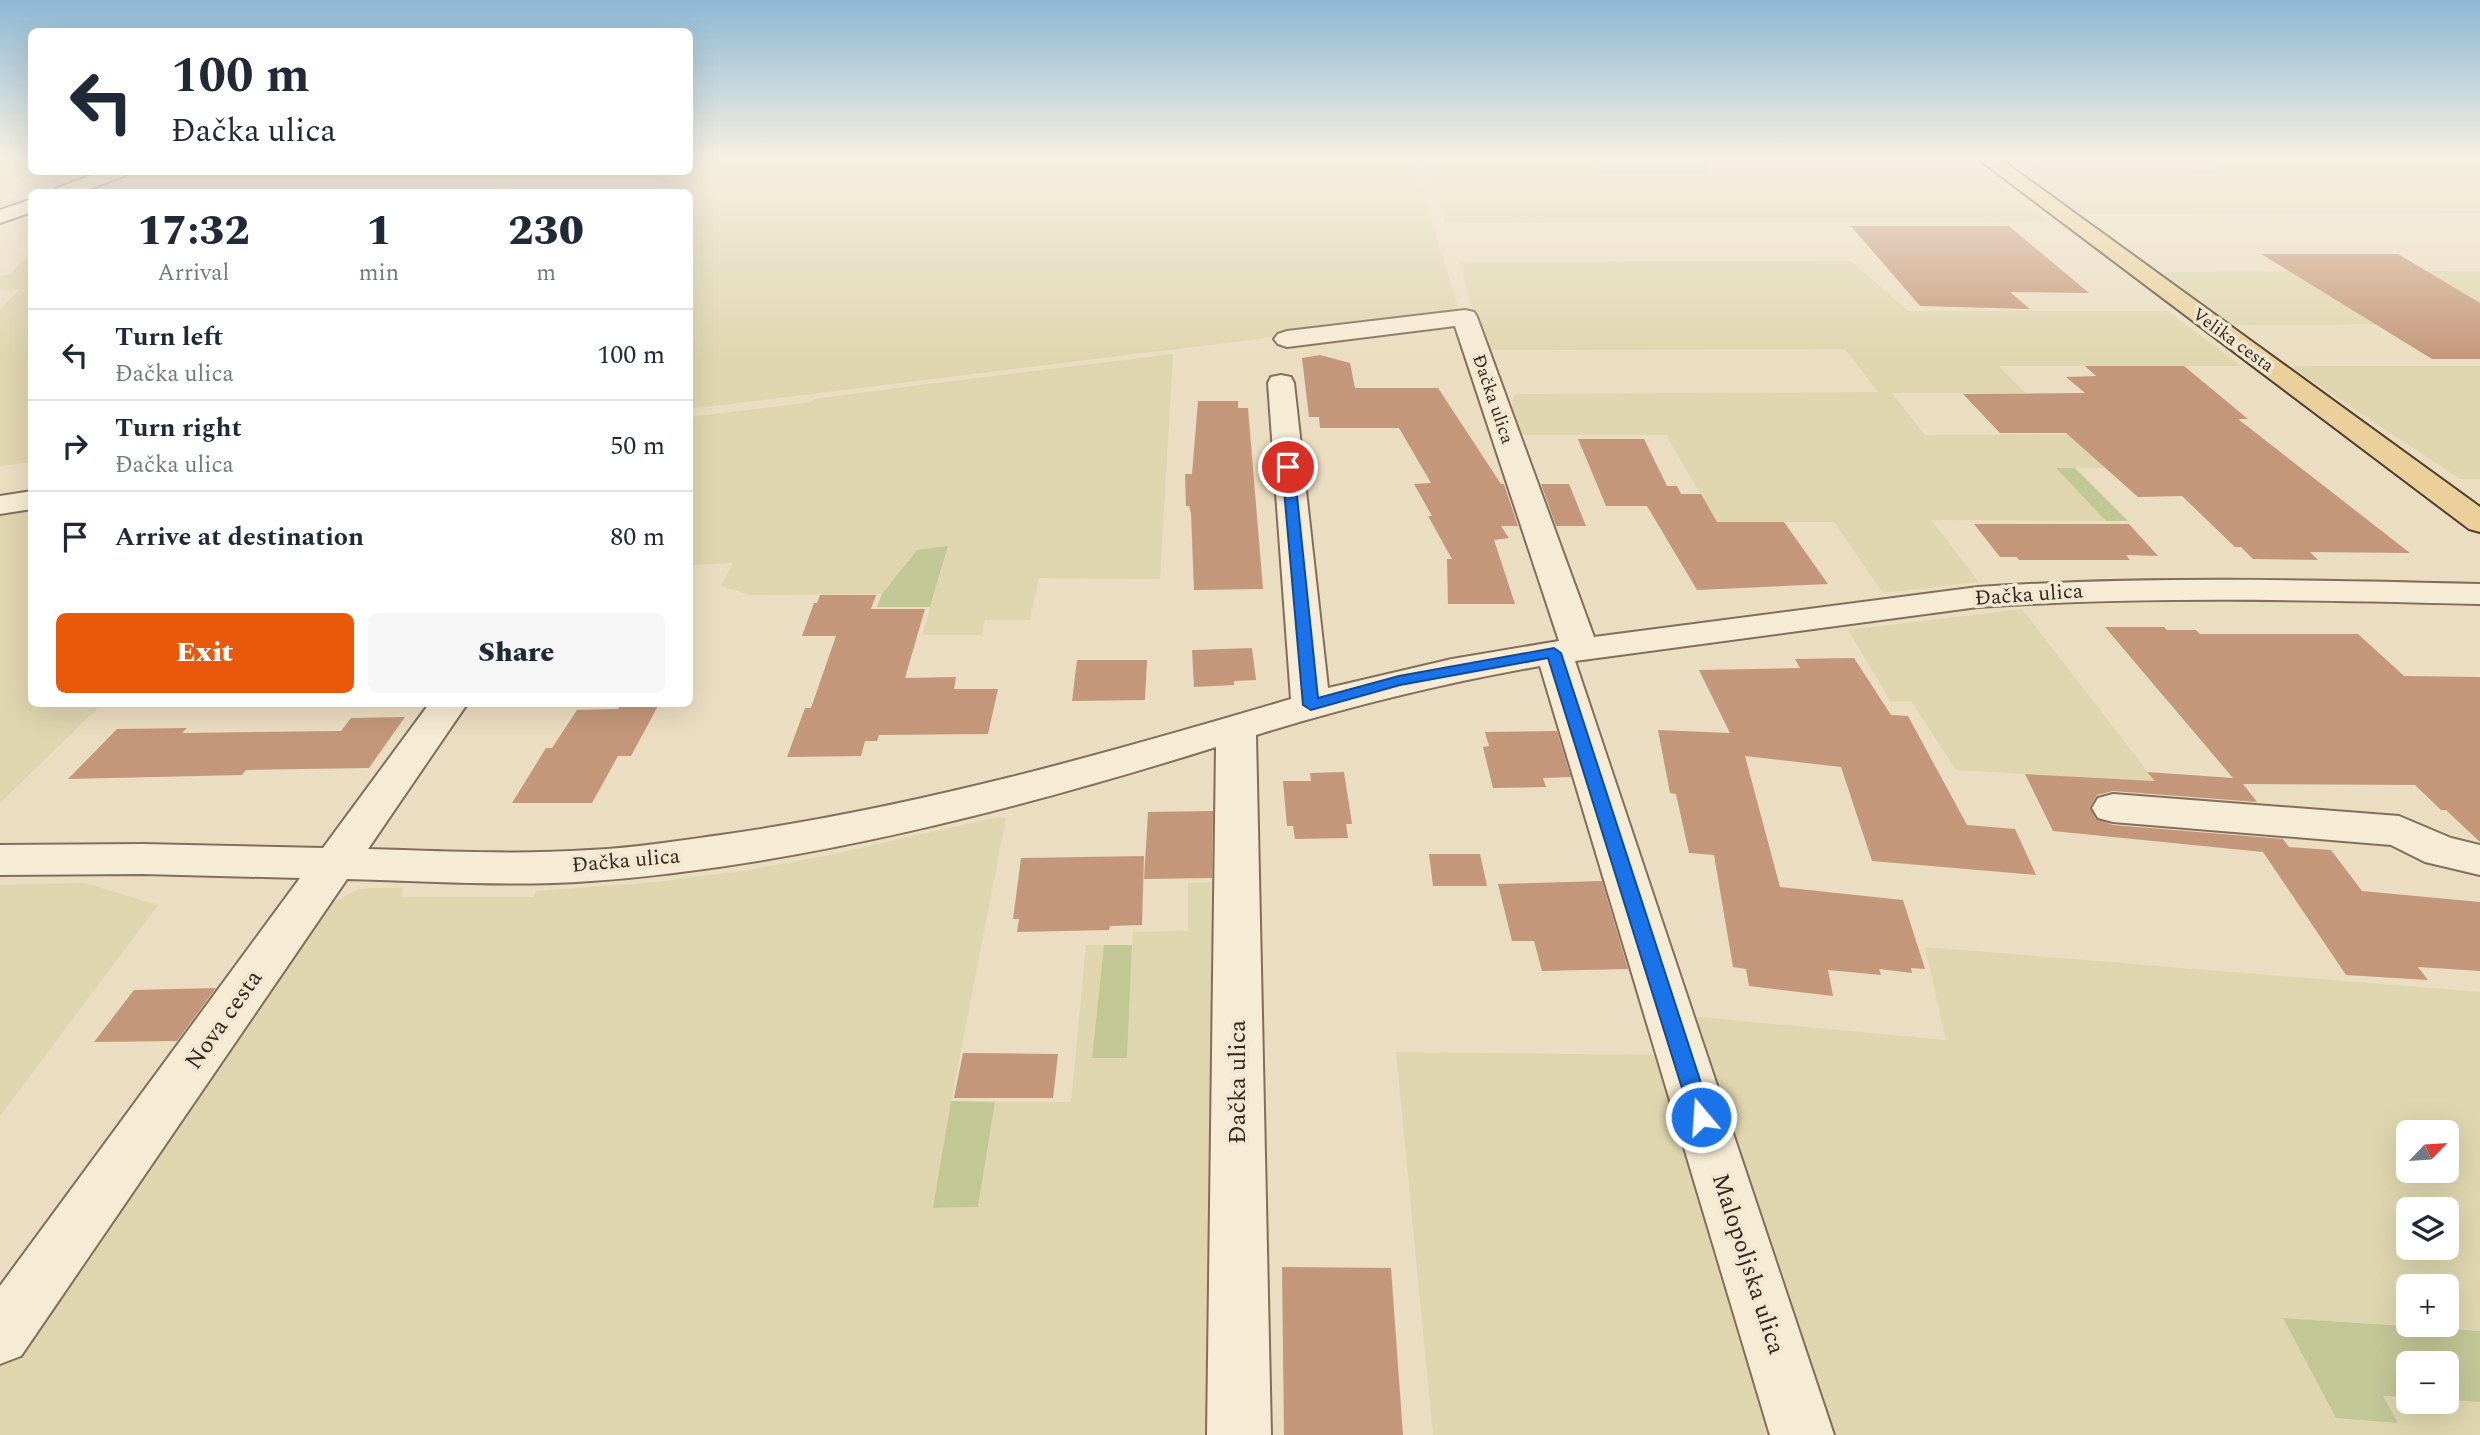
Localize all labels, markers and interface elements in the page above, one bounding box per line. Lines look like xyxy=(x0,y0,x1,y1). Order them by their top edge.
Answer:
text: 100 m xyxy=(171,39,310,114)
icon: left xyxy=(56,56,147,147)
text: Đačka ulica xyxy=(171,107,336,156)
text: 17:32 xyxy=(137,200,250,263)
text: 1 xyxy=(366,200,392,263)
text: 230 xyxy=(508,200,584,263)
text: Arrival xyxy=(158,256,229,291)
text: min xyxy=(359,256,399,291)
text: m xyxy=(536,256,556,291)
street label: Velika cesta xyxy=(2187,301,2280,379)
text: Turn left xyxy=(115,317,223,357)
text: 100 m xyxy=(597,335,665,375)
icon: left xyxy=(56,336,94,374)
street label: Đačka ulica xyxy=(1465,351,1521,447)
text: Đačka ulica xyxy=(115,357,234,392)
text: Turn right xyxy=(115,408,242,448)
text: 50 m xyxy=(610,426,665,466)
icon: right xyxy=(56,427,94,465)
pin xyxy=(1258,437,1318,497)
text: Đačka ulica xyxy=(115,448,234,483)
icon: arrive xyxy=(1269,448,1307,486)
text: Arrive at destination xyxy=(115,517,364,557)
text: 80 m xyxy=(610,517,665,557)
icon: arrive xyxy=(56,518,94,556)
street label: Đačka ulica xyxy=(1974,575,2085,615)
button: Exit xyxy=(56,613,354,693)
button: Share xyxy=(368,613,665,693)
street label: Đačka ulica xyxy=(571,840,682,882)
street label: Nova cesta xyxy=(176,962,272,1077)
street label: Đačka ulica xyxy=(1220,1020,1256,1144)
position arrow xyxy=(1664,1080,1738,1154)
north arrow xyxy=(2396,1120,2459,1183)
map controls xyxy=(2396,1120,2459,1414)
street label: Malopoljska ulica xyxy=(1702,1169,1794,1359)
button: layers xyxy=(2396,1197,2459,1260)
button: + xyxy=(2396,1274,2459,1337)
button: − xyxy=(2396,1351,2459,1414)

